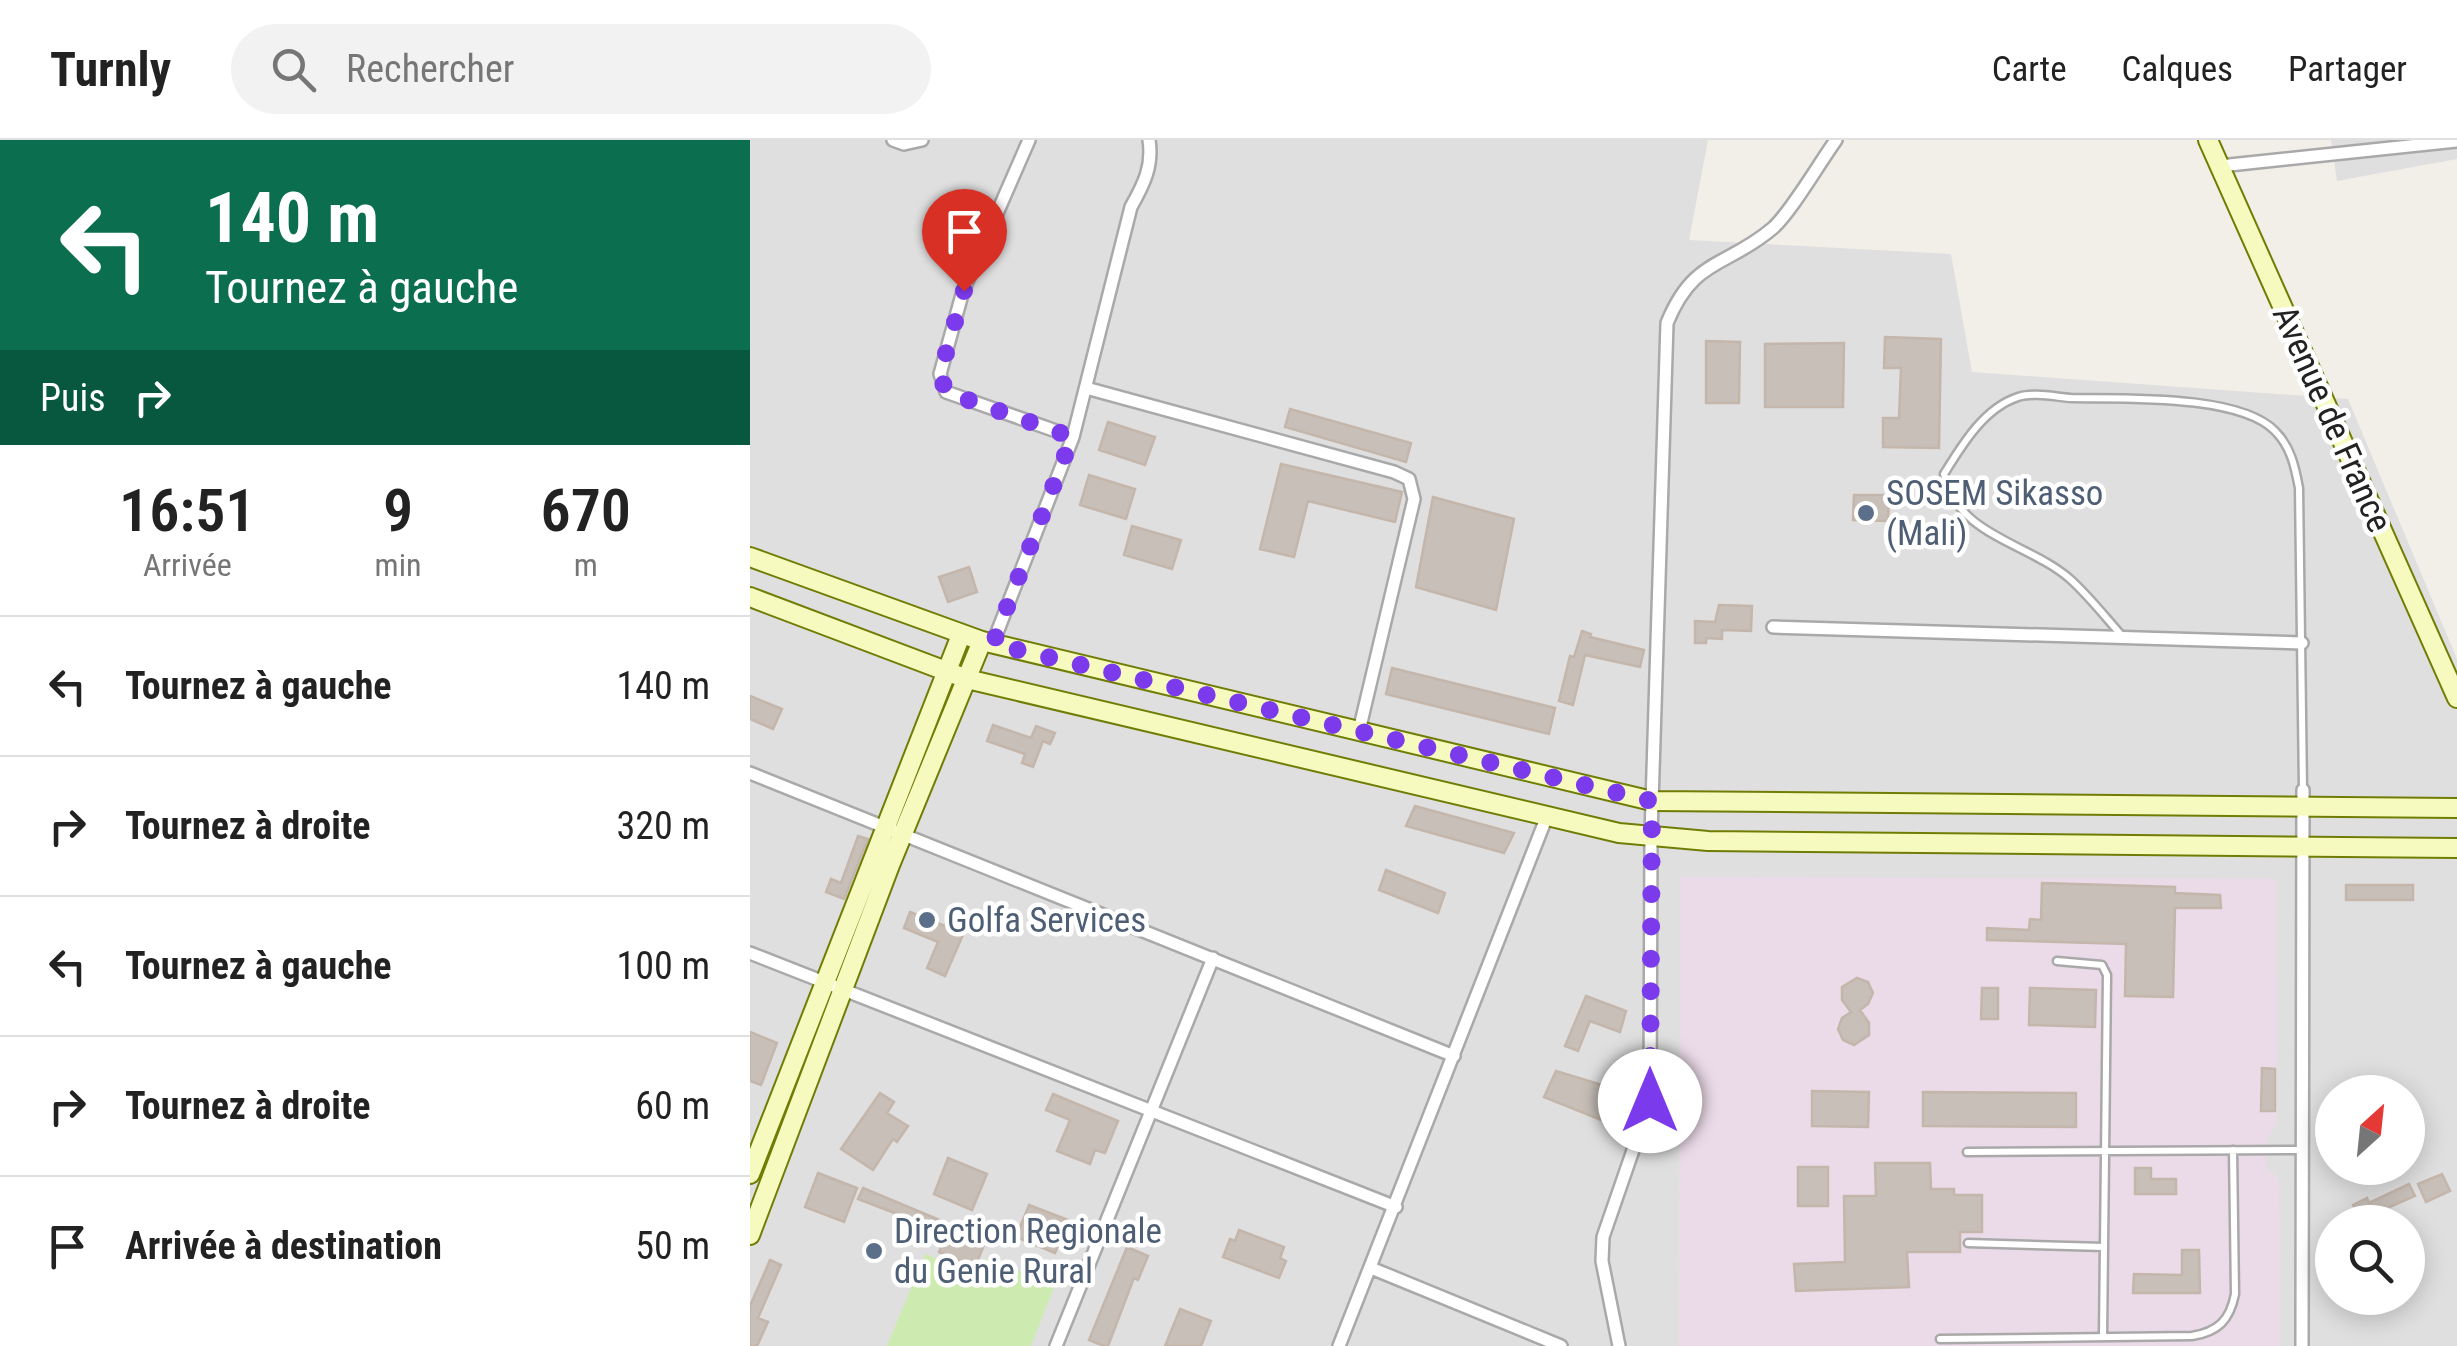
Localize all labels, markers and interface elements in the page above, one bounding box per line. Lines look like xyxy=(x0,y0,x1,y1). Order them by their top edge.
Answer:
search box xyxy=(231,24,931,114)
text: Turnly xyxy=(50,41,171,98)
icon: search xyxy=(266,42,321,97)
text: Rechercher xyxy=(346,47,514,91)
text: Carte xyxy=(1992,49,2067,90)
text: Calques xyxy=(2122,49,2233,90)
text: Partager xyxy=(2288,49,2407,90)
text: 140 m xyxy=(205,177,379,259)
icon: left xyxy=(40,180,170,310)
pin xyxy=(922,189,1007,292)
icon: arrive xyxy=(937,204,992,259)
text: Tournez à gauche xyxy=(205,261,518,314)
street label: Avenue de France xyxy=(2264,300,2400,538)
icon: right xyxy=(125,370,180,425)
text: Puis xyxy=(40,376,105,420)
place label: SOSEM Sikasso (Mali) xyxy=(1886,473,2103,554)
text: 16:51 xyxy=(119,475,256,546)
text: 9 xyxy=(383,475,413,546)
text: 670 xyxy=(540,475,631,546)
marker: SOSEM Sikasso (Mali) xyxy=(1855,502,1877,524)
text: Arrivée xyxy=(143,546,232,584)
text: min xyxy=(375,546,421,584)
text: m xyxy=(574,546,598,584)
icon: left xyxy=(40,659,95,714)
text: Tournez à gauche xyxy=(125,664,392,708)
text: 140 m xyxy=(616,664,710,708)
icon: right xyxy=(40,799,95,854)
text: Tournez à droite xyxy=(125,804,371,848)
text: 320 m xyxy=(616,804,710,848)
place label: Golfa Services xyxy=(947,900,1146,941)
marker: Golfa Services xyxy=(916,909,938,931)
icon: left xyxy=(40,939,95,994)
text: Tournez à gauche xyxy=(125,944,392,988)
text: 100 m xyxy=(616,944,710,988)
position arrow xyxy=(1598,1049,1702,1153)
north arrow xyxy=(2315,1075,2425,1185)
map controls xyxy=(2315,1075,2425,1315)
icon: right xyxy=(40,1079,95,1134)
text: Tournez à droite xyxy=(125,1084,371,1128)
text: 60 m xyxy=(635,1084,710,1128)
button: search xyxy=(2315,1205,2425,1315)
place label: Direction Regionale du Genie Rural xyxy=(894,1211,1162,1292)
icon: arrive xyxy=(40,1219,95,1274)
text: Arrivée à destination xyxy=(125,1224,442,1268)
text: 50 m xyxy=(635,1224,710,1268)
marker: Direction Regionale du Genie Rural xyxy=(863,1240,885,1262)

